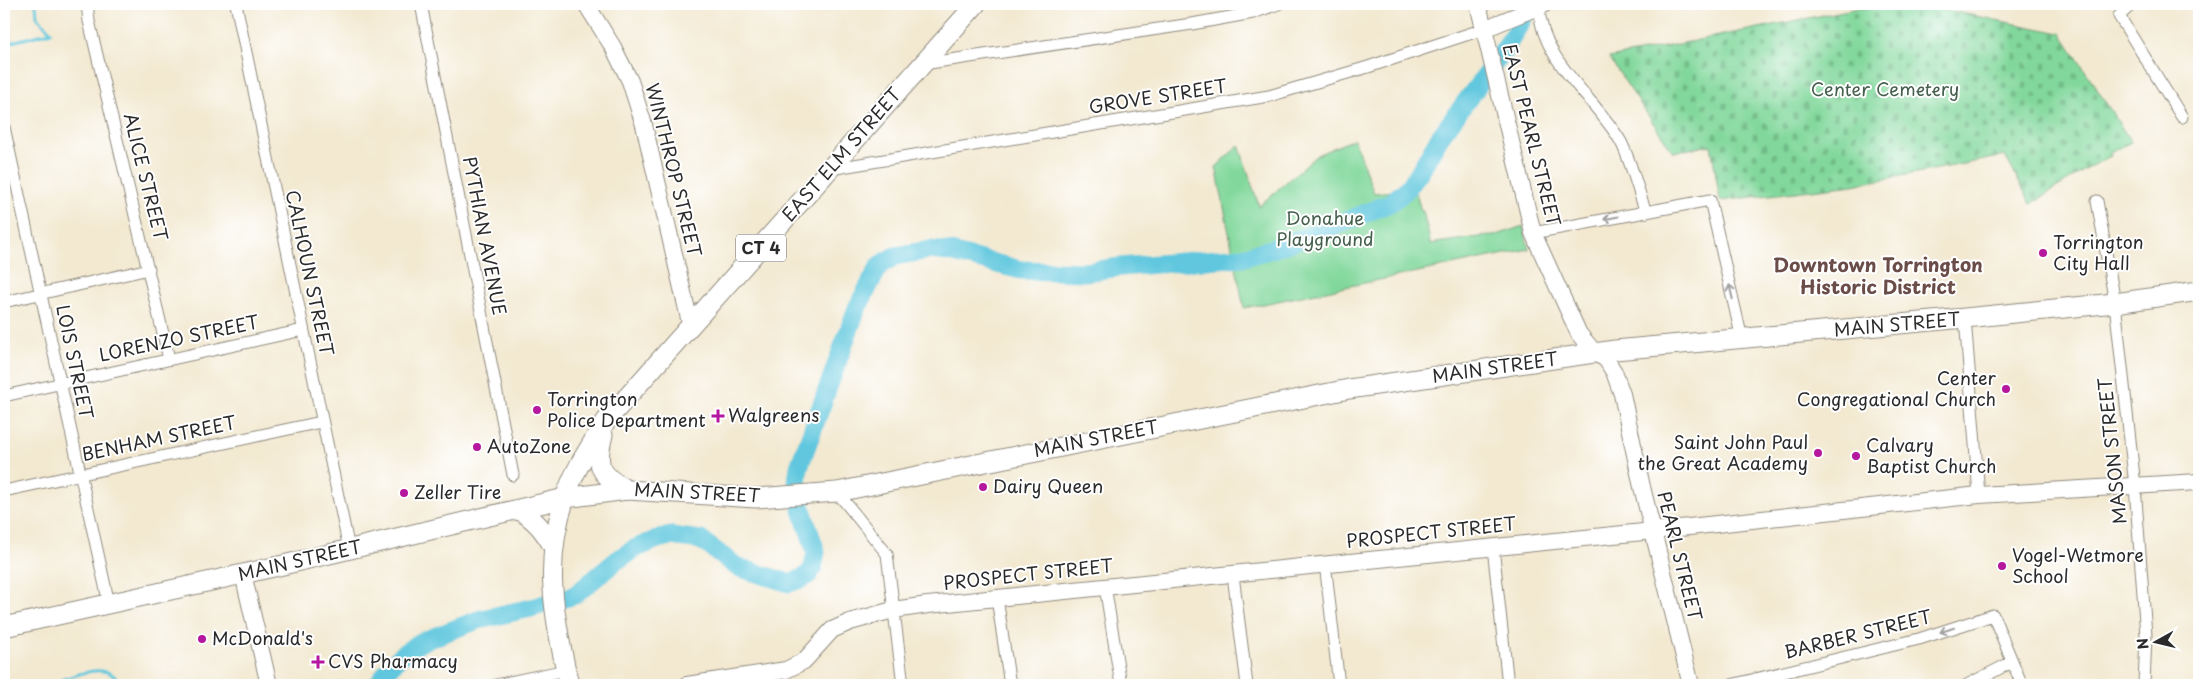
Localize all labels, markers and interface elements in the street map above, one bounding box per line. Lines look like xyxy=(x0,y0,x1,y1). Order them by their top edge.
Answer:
street label: EAST PEARL STREET xyxy=(1497,41,1568,229)
street label: GROVE STREET xyxy=(1087,71,1229,120)
park label: Center Cemetery xyxy=(1811,75,1959,102)
street label: WINTHROP STREET xyxy=(640,80,709,260)
street label: EAST ELM STREET xyxy=(775,81,907,227)
street label: ALICE STREET xyxy=(118,110,176,244)
street label: PYTHIAN AVENUE xyxy=(457,154,514,318)
street label: CALHOUN STREET xyxy=(280,187,341,359)
park label: Donahue Playground xyxy=(1276,204,1374,252)
one-way arrow xyxy=(1603,214,1619,224)
place label: Torrington City Hall xyxy=(2053,228,2143,276)
road number: CT 4 xyxy=(736,234,786,262)
marker: Torrington City Hall xyxy=(2037,247,2049,259)
district label: Downtown Torrington Historic District xyxy=(1773,250,1983,300)
one-way arrow xyxy=(1726,284,1735,300)
street label: LOIS STREET xyxy=(50,302,101,422)
street label: MAIN STREET xyxy=(1833,304,1962,342)
street label: LORENZO STREET xyxy=(96,307,262,368)
street label: MAIN STREET xyxy=(1430,344,1560,389)
place label: Center Congregational Church xyxy=(1797,364,1997,412)
street label: MASON STREET xyxy=(2090,376,2133,526)
marker: Center Congregational Church xyxy=(2000,383,2012,395)
place label: Torrington Police Department xyxy=(547,385,706,433)
place label: Walgreens xyxy=(728,401,819,428)
marker: Torrington Police Department xyxy=(531,404,543,416)
street label: BENHAM STREET xyxy=(79,408,239,467)
marker: Walgreens xyxy=(712,410,724,422)
street label: MAIN STREET xyxy=(1031,412,1161,463)
place label: Saint John Paul the Great Academy xyxy=(1638,428,1808,476)
place label: Calvary Baptist Church xyxy=(1866,431,1996,479)
place label: AutoZone xyxy=(487,432,571,459)
marker: AutoZone xyxy=(471,441,483,453)
marker: Saint John Paul the Great Academy xyxy=(1812,447,1824,459)
marker: Calvary Baptist Church xyxy=(1850,450,1862,462)
place label: Dairy Queen xyxy=(993,472,1103,499)
street label: MAIN STREET xyxy=(633,475,762,508)
place label: Zeller Tire xyxy=(414,478,501,505)
marker: Dairy Queen xyxy=(977,481,989,493)
marker: Zeller Tire xyxy=(398,487,410,499)
street label: PEARL STREET xyxy=(1651,488,1710,624)
street label: PROSPECT STREET xyxy=(1344,509,1518,554)
street label: MAIN STREET xyxy=(235,532,365,587)
place label: Vogel-Wetmore School xyxy=(2012,541,2144,589)
street label: PROSPECT STREET xyxy=(941,551,1115,596)
marker: Vogel-Wetmore School xyxy=(1996,560,2008,572)
street label: BARBER STREET xyxy=(1781,602,1935,665)
north arrow xyxy=(2130,616,2180,666)
place label: McDonald's xyxy=(212,624,313,651)
one-way arrow xyxy=(1940,626,1955,635)
marker: McDonald's xyxy=(196,633,208,645)
text: N xyxy=(2131,637,2154,651)
place label: CVS Pharmacy xyxy=(328,647,458,674)
marker: CVS Pharmacy xyxy=(312,656,324,668)

